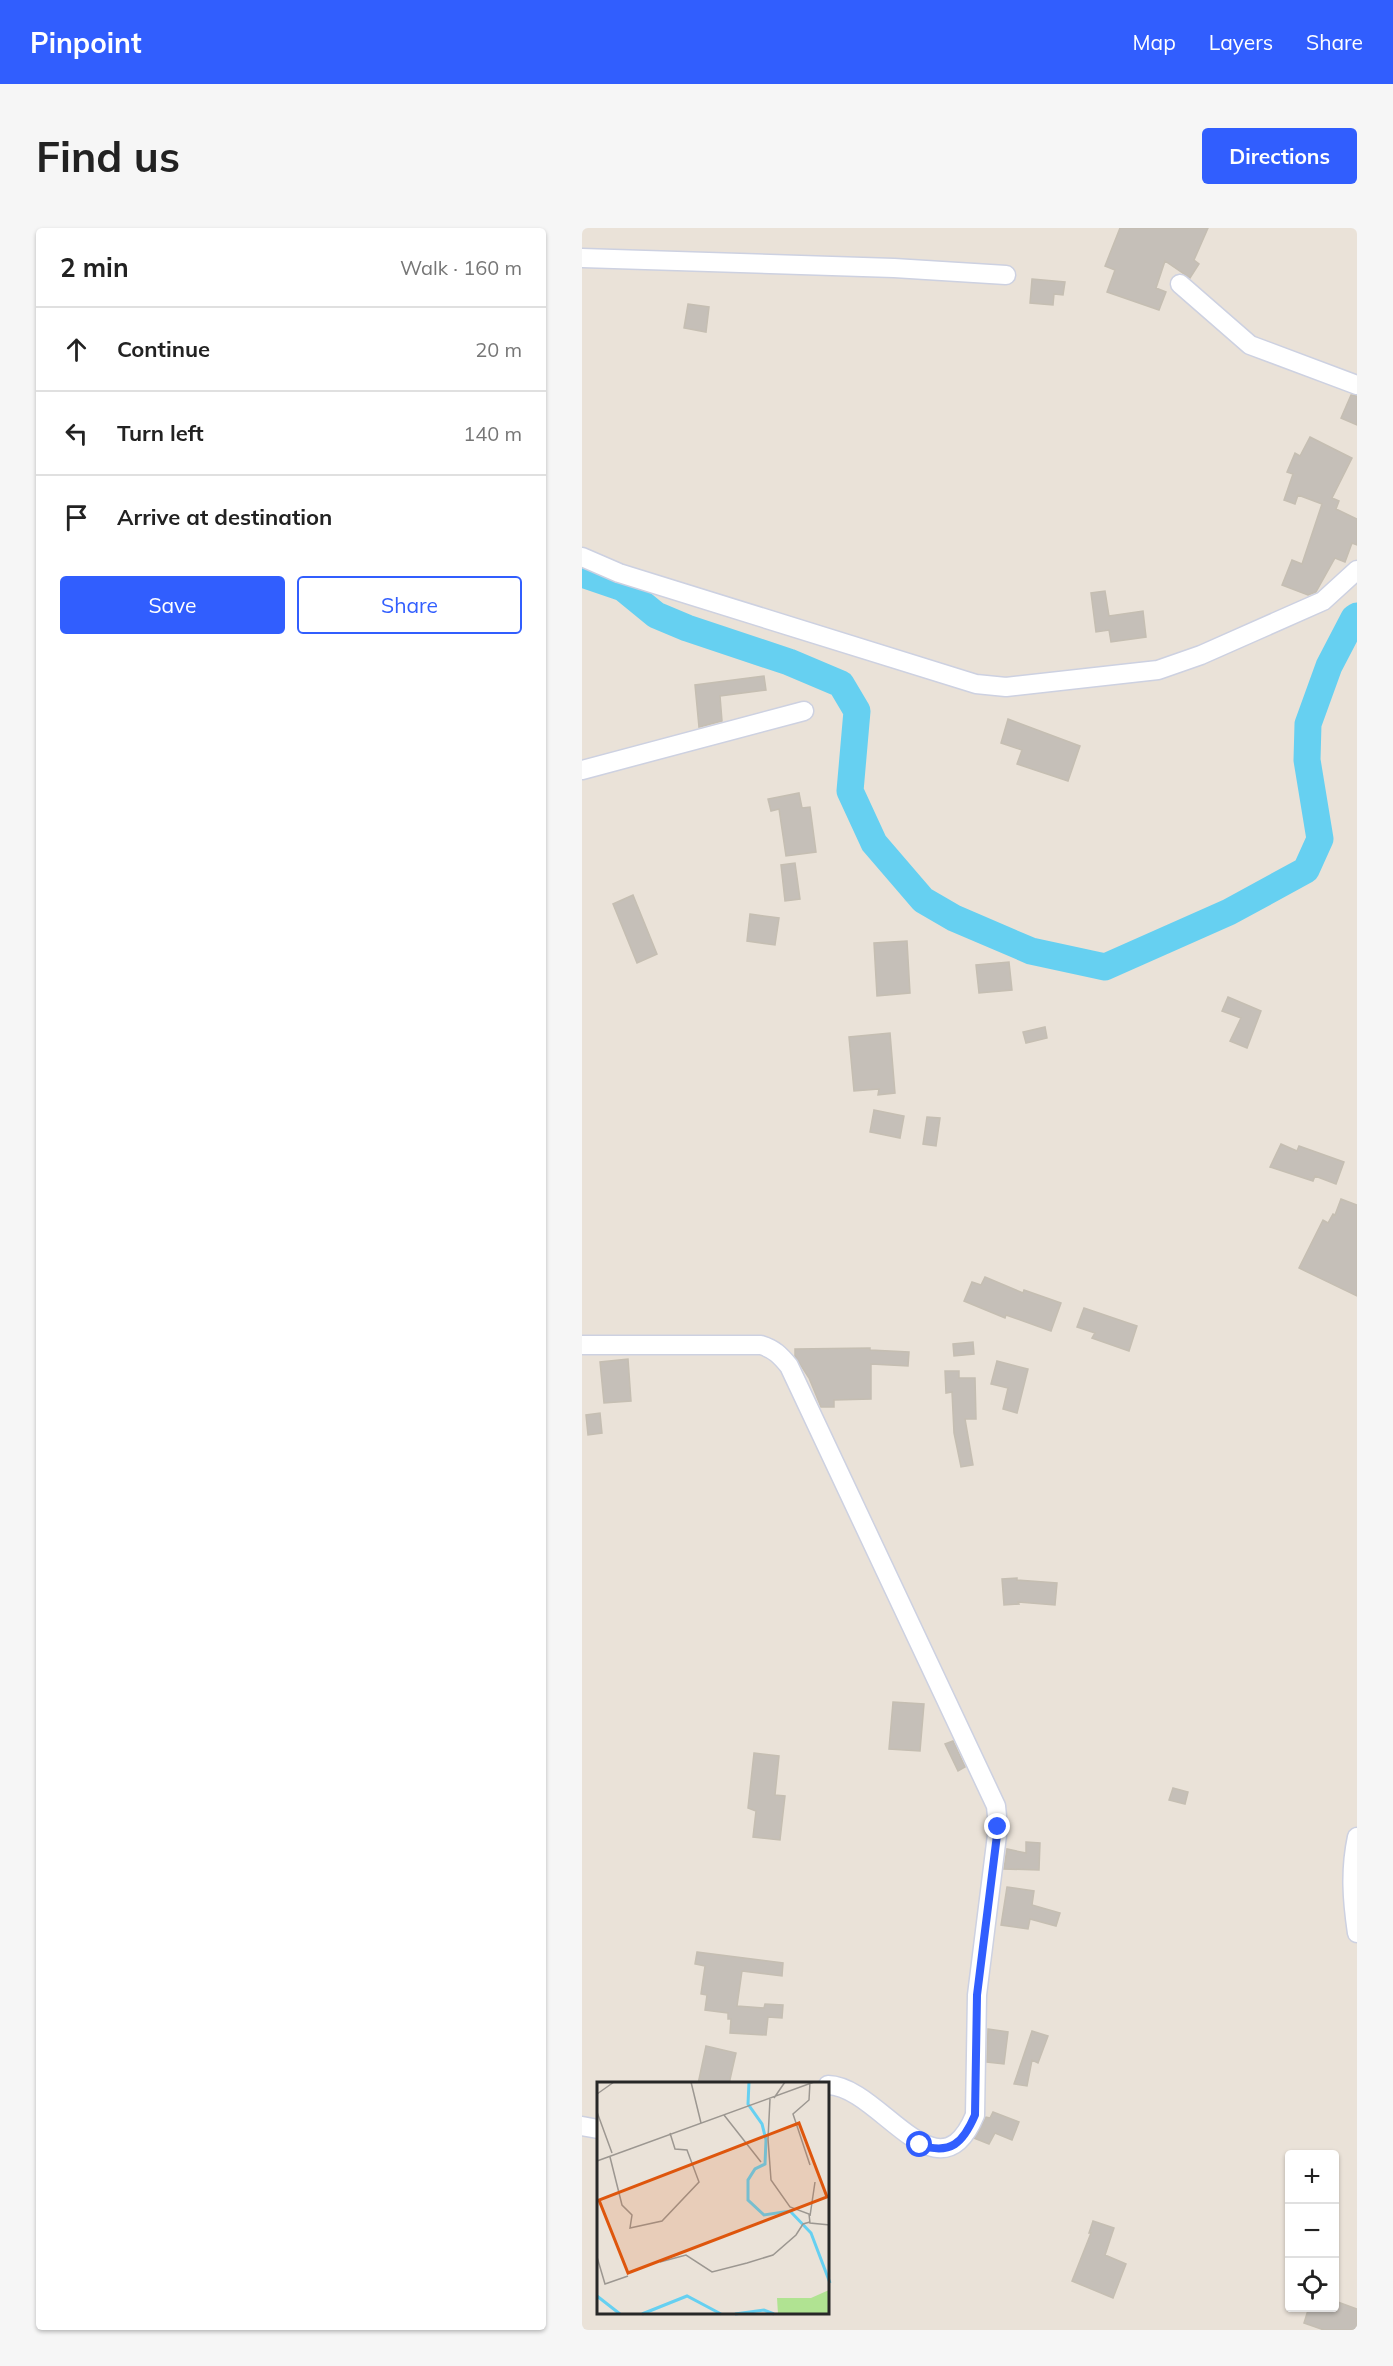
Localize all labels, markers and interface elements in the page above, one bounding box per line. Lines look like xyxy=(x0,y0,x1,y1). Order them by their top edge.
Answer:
text: Pinpoint xyxy=(30,25,142,60)
text: Map xyxy=(1133,29,1176,55)
text: Layers xyxy=(1209,29,1273,55)
text: Share xyxy=(1306,29,1363,55)
button: Directions xyxy=(1202,128,1357,184)
text: Find us xyxy=(36,130,180,183)
text: 2 min xyxy=(60,251,129,284)
text: Walk · 160 m xyxy=(400,255,522,280)
icon: ahead xyxy=(60,333,93,366)
text: Continue xyxy=(117,335,210,363)
text: 20 m xyxy=(475,337,522,362)
icon: left xyxy=(60,417,93,450)
text: Turn left xyxy=(117,419,204,447)
text: 140 m xyxy=(463,421,522,446)
icon: arrive xyxy=(60,501,93,534)
text: Arrive at destination xyxy=(117,503,332,531)
button: Save xyxy=(60,576,285,634)
button: Share xyxy=(297,576,522,634)
route end xyxy=(984,1813,1010,1839)
inset map xyxy=(597,2082,830,2315)
route start xyxy=(906,2131,932,2157)
map controls xyxy=(1285,2150,1339,2312)
button: + xyxy=(1285,2150,1339,2204)
button: − xyxy=(1285,2204,1339,2258)
button: locate xyxy=(1285,2258,1339,2312)

